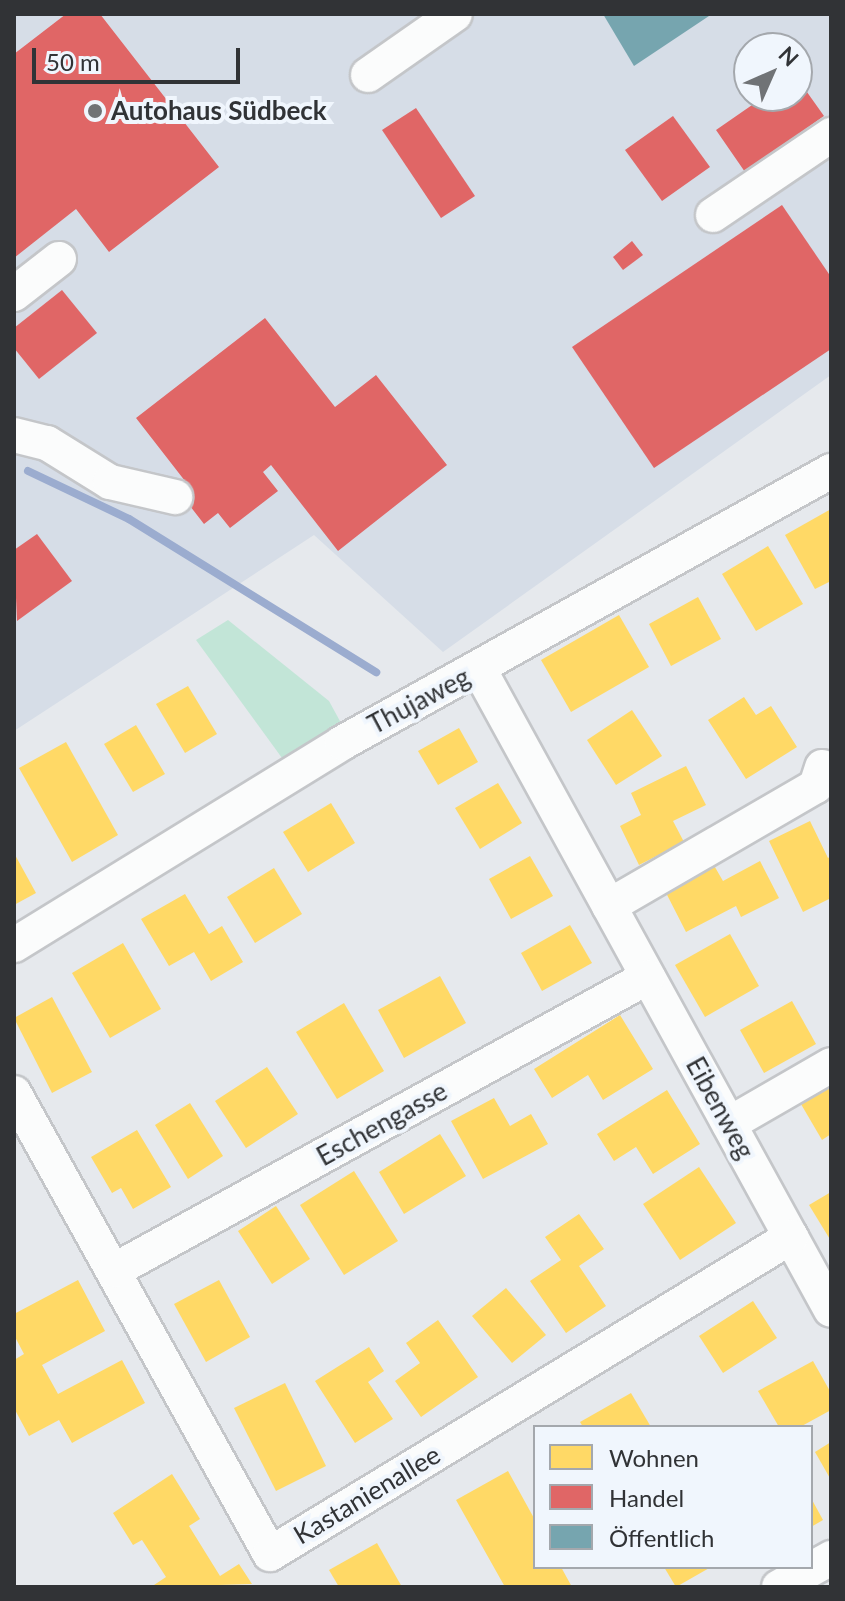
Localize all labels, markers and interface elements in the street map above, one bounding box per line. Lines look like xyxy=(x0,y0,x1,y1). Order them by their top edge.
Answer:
scale bar xyxy=(36,32,244,82)
north arrow xyxy=(733,32,813,112)
text: N xyxy=(773,41,804,72)
text: 50 m xyxy=(46,47,100,76)
place label: Autohaus Südbeck xyxy=(111,95,327,127)
marker: Autohaus Südbeck xyxy=(86,102,104,120)
street label: Thujaweg xyxy=(363,661,475,741)
street label: Eibenweg xyxy=(679,1052,761,1164)
street label: Eschengasse xyxy=(312,1075,452,1173)
legend xyxy=(533,1425,813,1569)
street label: Kastanienallee xyxy=(288,1439,446,1551)
text: Wohnen xyxy=(609,1443,699,1472)
text: Handel xyxy=(609,1483,684,1512)
text: Öffentlich xyxy=(609,1523,714,1552)

